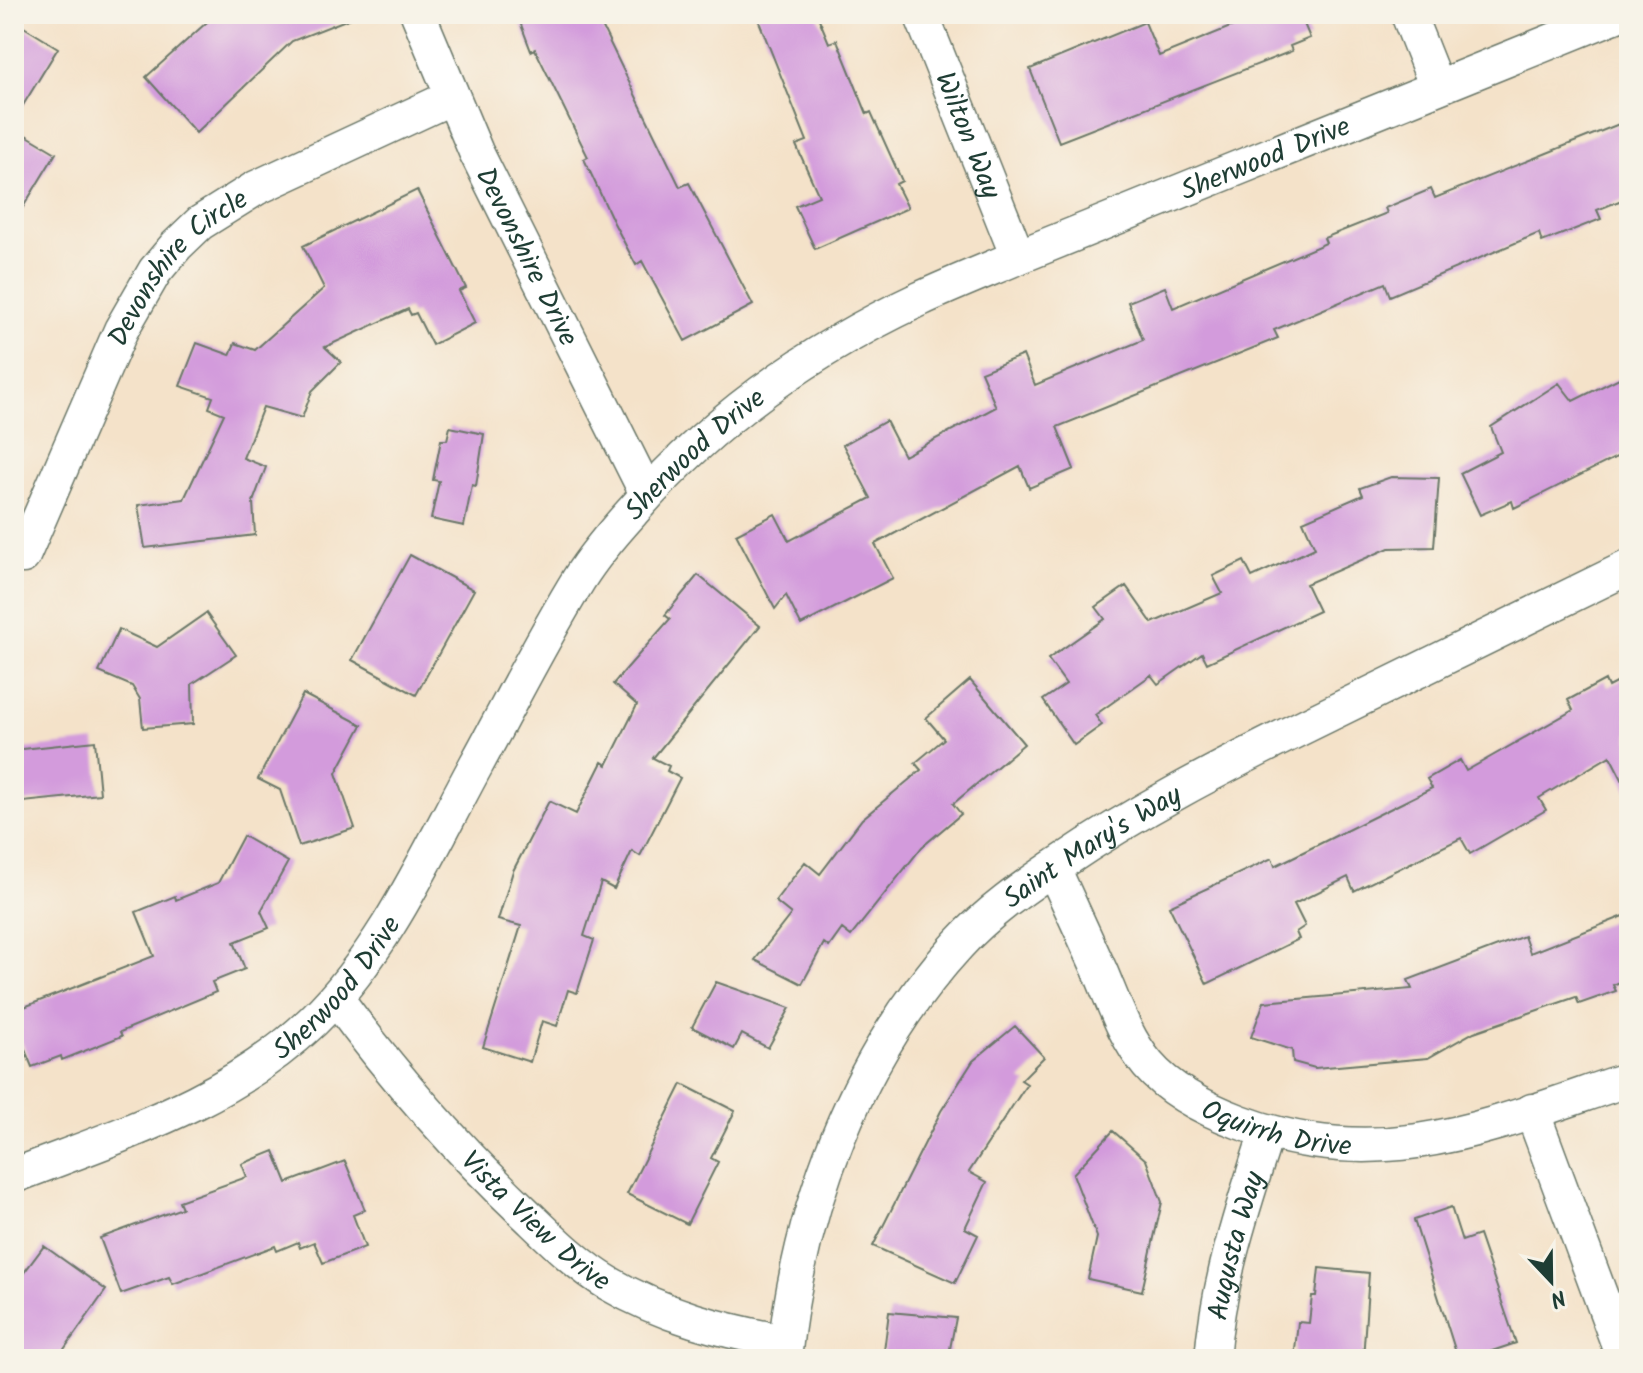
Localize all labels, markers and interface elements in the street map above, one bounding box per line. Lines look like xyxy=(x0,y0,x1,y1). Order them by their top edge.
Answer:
street label: Wilton Way xyxy=(921,65,1013,207)
street label: Sherwood Drive xyxy=(1174,105,1358,214)
street label: Devonshire Drive xyxy=(462,160,590,355)
street label: Devonshire Circle xyxy=(97,178,258,354)
street label: Sherwood Drive xyxy=(614,377,776,531)
street label: Saint Mary's Way xyxy=(994,773,1191,921)
street label: Sherwood Drive xyxy=(263,907,414,1073)
street label: Oquirrh Drive xyxy=(1193,1088,1353,1170)
street label: Vista View Drive xyxy=(449,1141,619,1305)
street label: Augusta Way xyxy=(1197,1165,1278,1324)
north arrow xyxy=(1511,1241,1591,1321)
text: N xyxy=(1544,1278,1571,1316)

